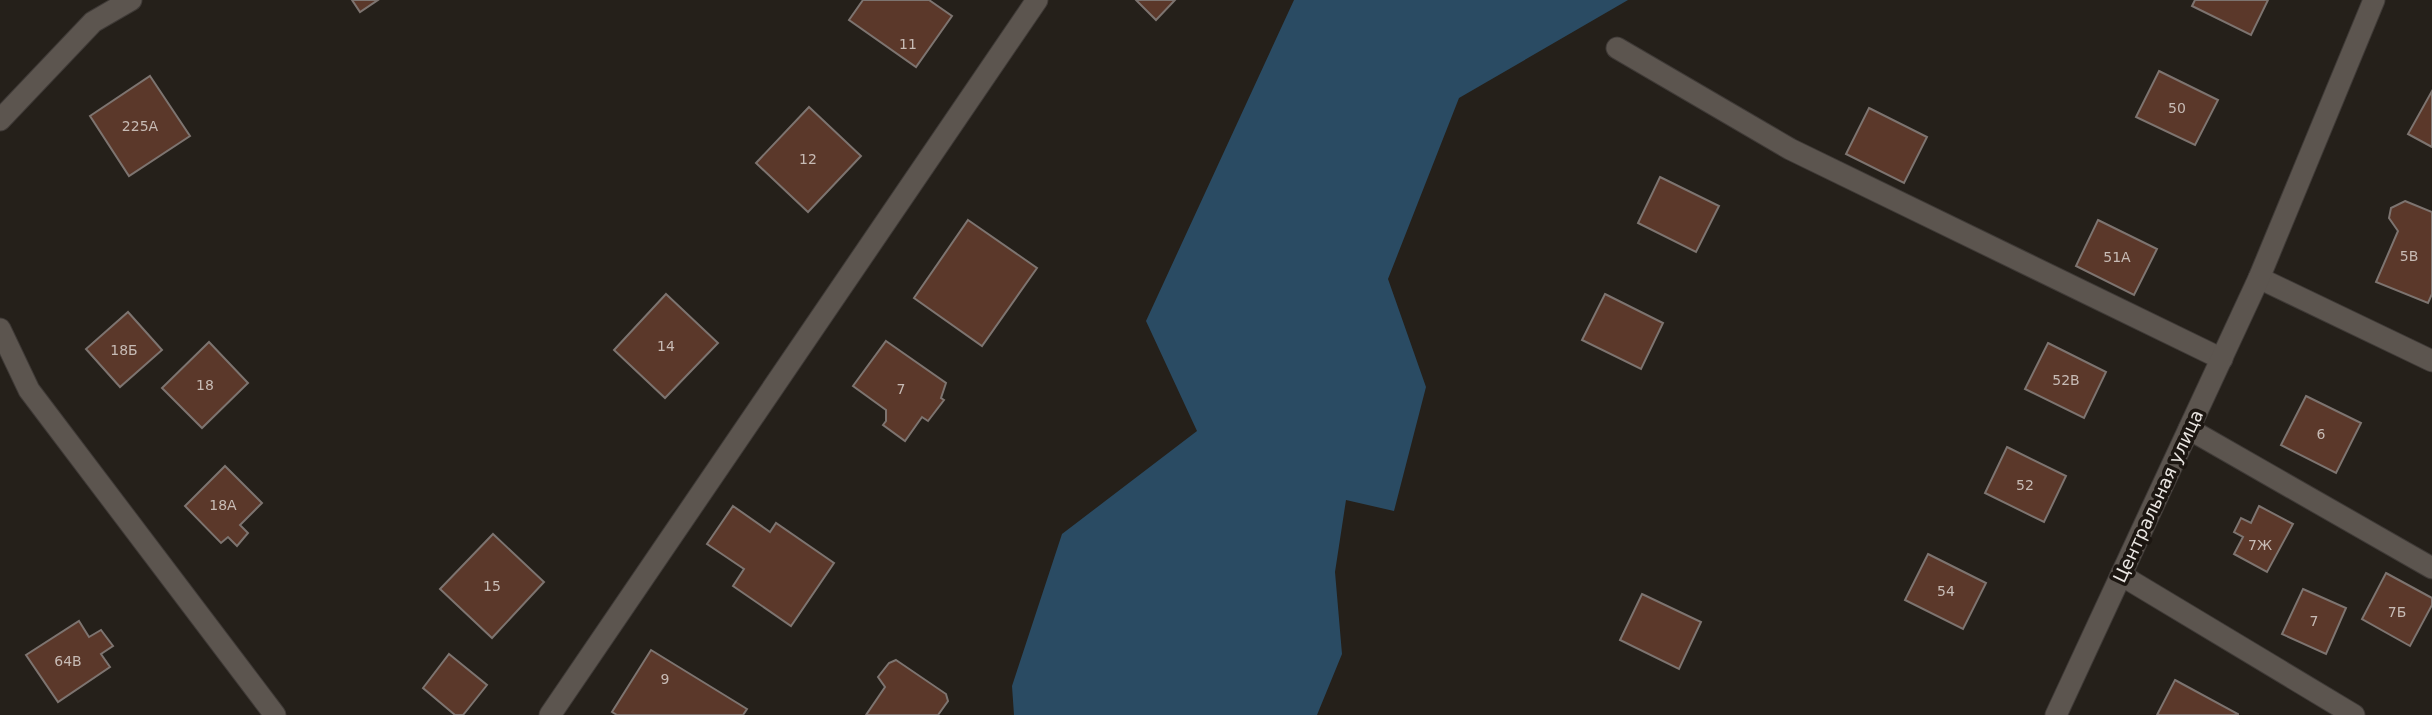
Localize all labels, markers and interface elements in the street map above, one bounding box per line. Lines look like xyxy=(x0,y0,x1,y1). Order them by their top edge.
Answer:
house number: 11 xyxy=(899,36,917,52)
house number: 50 xyxy=(2168,100,2186,116)
house number: 225А xyxy=(122,118,159,134)
house number: 12 xyxy=(799,151,817,167)
house number: 5В xyxy=(2400,248,2418,264)
house number: 51А xyxy=(2103,249,2131,265)
house number: 14 xyxy=(657,338,675,354)
house number: 18Б xyxy=(110,342,138,358)
house number: 52В xyxy=(2052,372,2080,388)
house number: 18 xyxy=(196,377,214,393)
house number: 7 xyxy=(897,381,905,397)
street label: Центральная улица xyxy=(2109,406,2207,586)
house number: 6 xyxy=(2317,426,2326,442)
house number: 52 xyxy=(2016,477,2034,493)
house number: 18А xyxy=(209,497,237,513)
house number: 7Ж xyxy=(2248,537,2272,553)
house number: 15 xyxy=(483,578,501,594)
house number: 54 xyxy=(1937,583,1955,599)
house number: 7Б xyxy=(2388,604,2406,620)
house number: 7 xyxy=(2310,613,2318,629)
house number: 64В xyxy=(54,653,82,669)
house number: 9 xyxy=(661,671,669,687)

